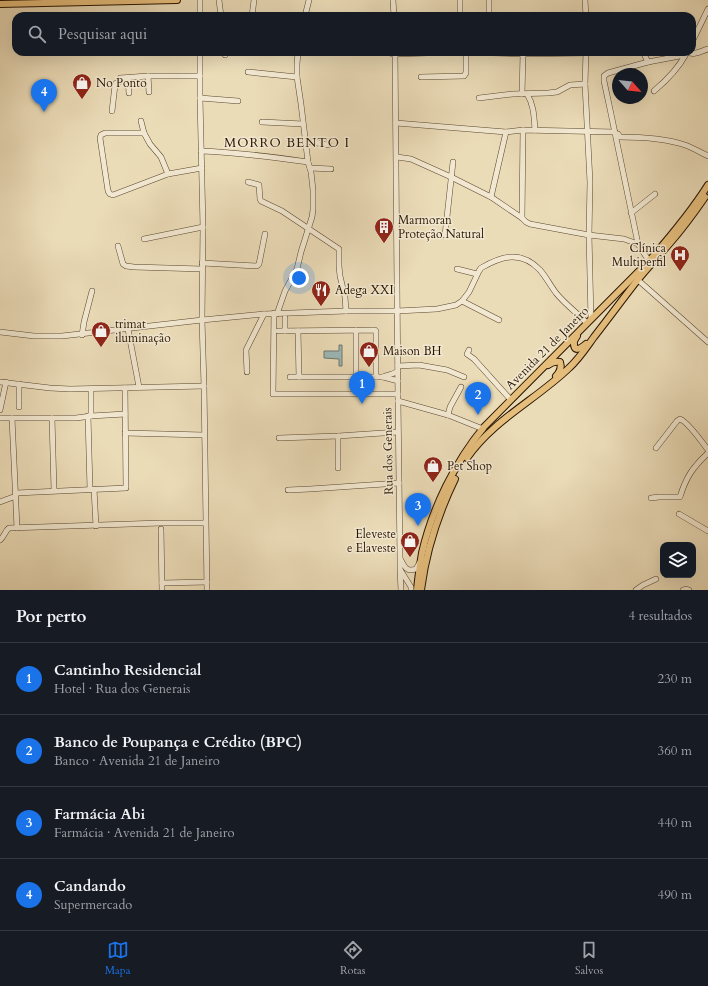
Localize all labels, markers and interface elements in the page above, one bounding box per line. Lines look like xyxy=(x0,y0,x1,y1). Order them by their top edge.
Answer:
search box xyxy=(12,12,696,56)
icon: search xyxy=(26,23,48,45)
text: Pesquisar aqui xyxy=(58,24,147,44)
north arrow xyxy=(612,68,648,104)
shop icon: No Ponto xyxy=(71,72,93,100)
place label: No Ponto xyxy=(96,75,147,91)
pin: 4 xyxy=(31,79,57,112)
district label: MORRO BENTO I xyxy=(224,134,350,152)
place label: Marmoran Proteção Natural xyxy=(398,212,484,242)
building icon: Marmoran Proteção Natural xyxy=(373,216,395,244)
place label: Clínica Multiperfil xyxy=(612,240,667,270)
hospital icon: Clínica Multiperfil xyxy=(669,244,691,272)
your location xyxy=(289,268,309,288)
restaurant icon: Adega XXI xyxy=(310,279,332,307)
place label: Adega XXI xyxy=(335,282,393,298)
street label: Avenida 21 de Janeiro xyxy=(502,303,592,393)
place label: trimat iluminação xyxy=(115,316,171,346)
shop icon: trimat iluminação xyxy=(90,320,112,348)
shop icon: Maison BH xyxy=(358,340,380,368)
place label: Maison BH xyxy=(383,343,442,359)
pin: 1 xyxy=(349,371,375,404)
pin: 2 xyxy=(465,382,491,415)
street label: Rua dos Generais xyxy=(379,407,397,495)
shop icon: Pet Shop xyxy=(422,455,444,483)
place label: Pet Shop xyxy=(447,458,492,474)
pin: 3 xyxy=(405,493,431,526)
place label: Eleveste e Elaveste xyxy=(347,526,396,556)
shop icon: Eleveste e Elaveste xyxy=(399,530,421,558)
map controls xyxy=(660,542,696,578)
button: layers xyxy=(660,542,696,578)
text: Por perto xyxy=(16,605,86,628)
text: 4 resultados xyxy=(628,607,692,625)
text: Cantinho Residencial xyxy=(54,660,202,680)
text: 1 xyxy=(26,670,32,688)
text: 230 m xyxy=(658,670,692,688)
text: Hotel · Rua dos Generais xyxy=(54,680,190,698)
text: Banco de Poupança e Crédito (BPC) xyxy=(54,732,302,752)
text: 2 xyxy=(26,742,32,760)
text: 360 m xyxy=(658,742,692,760)
text: Banco · Avenida 21 de Janeiro xyxy=(54,752,220,770)
text: Farmácia Abi xyxy=(54,804,145,824)
text: 3 xyxy=(26,814,32,832)
text: 440 m xyxy=(658,814,692,832)
text: Farmácia · Avenida 21 de Janeiro xyxy=(54,824,235,842)
text: Candando xyxy=(54,876,126,896)
text: 4 xyxy=(26,886,32,904)
text: 490 m xyxy=(658,886,692,904)
text: Supermercado xyxy=(54,896,132,914)
tab: Mapa xyxy=(105,939,130,978)
tab: Rotas xyxy=(340,939,365,978)
tab: Salvos xyxy=(575,939,603,978)

